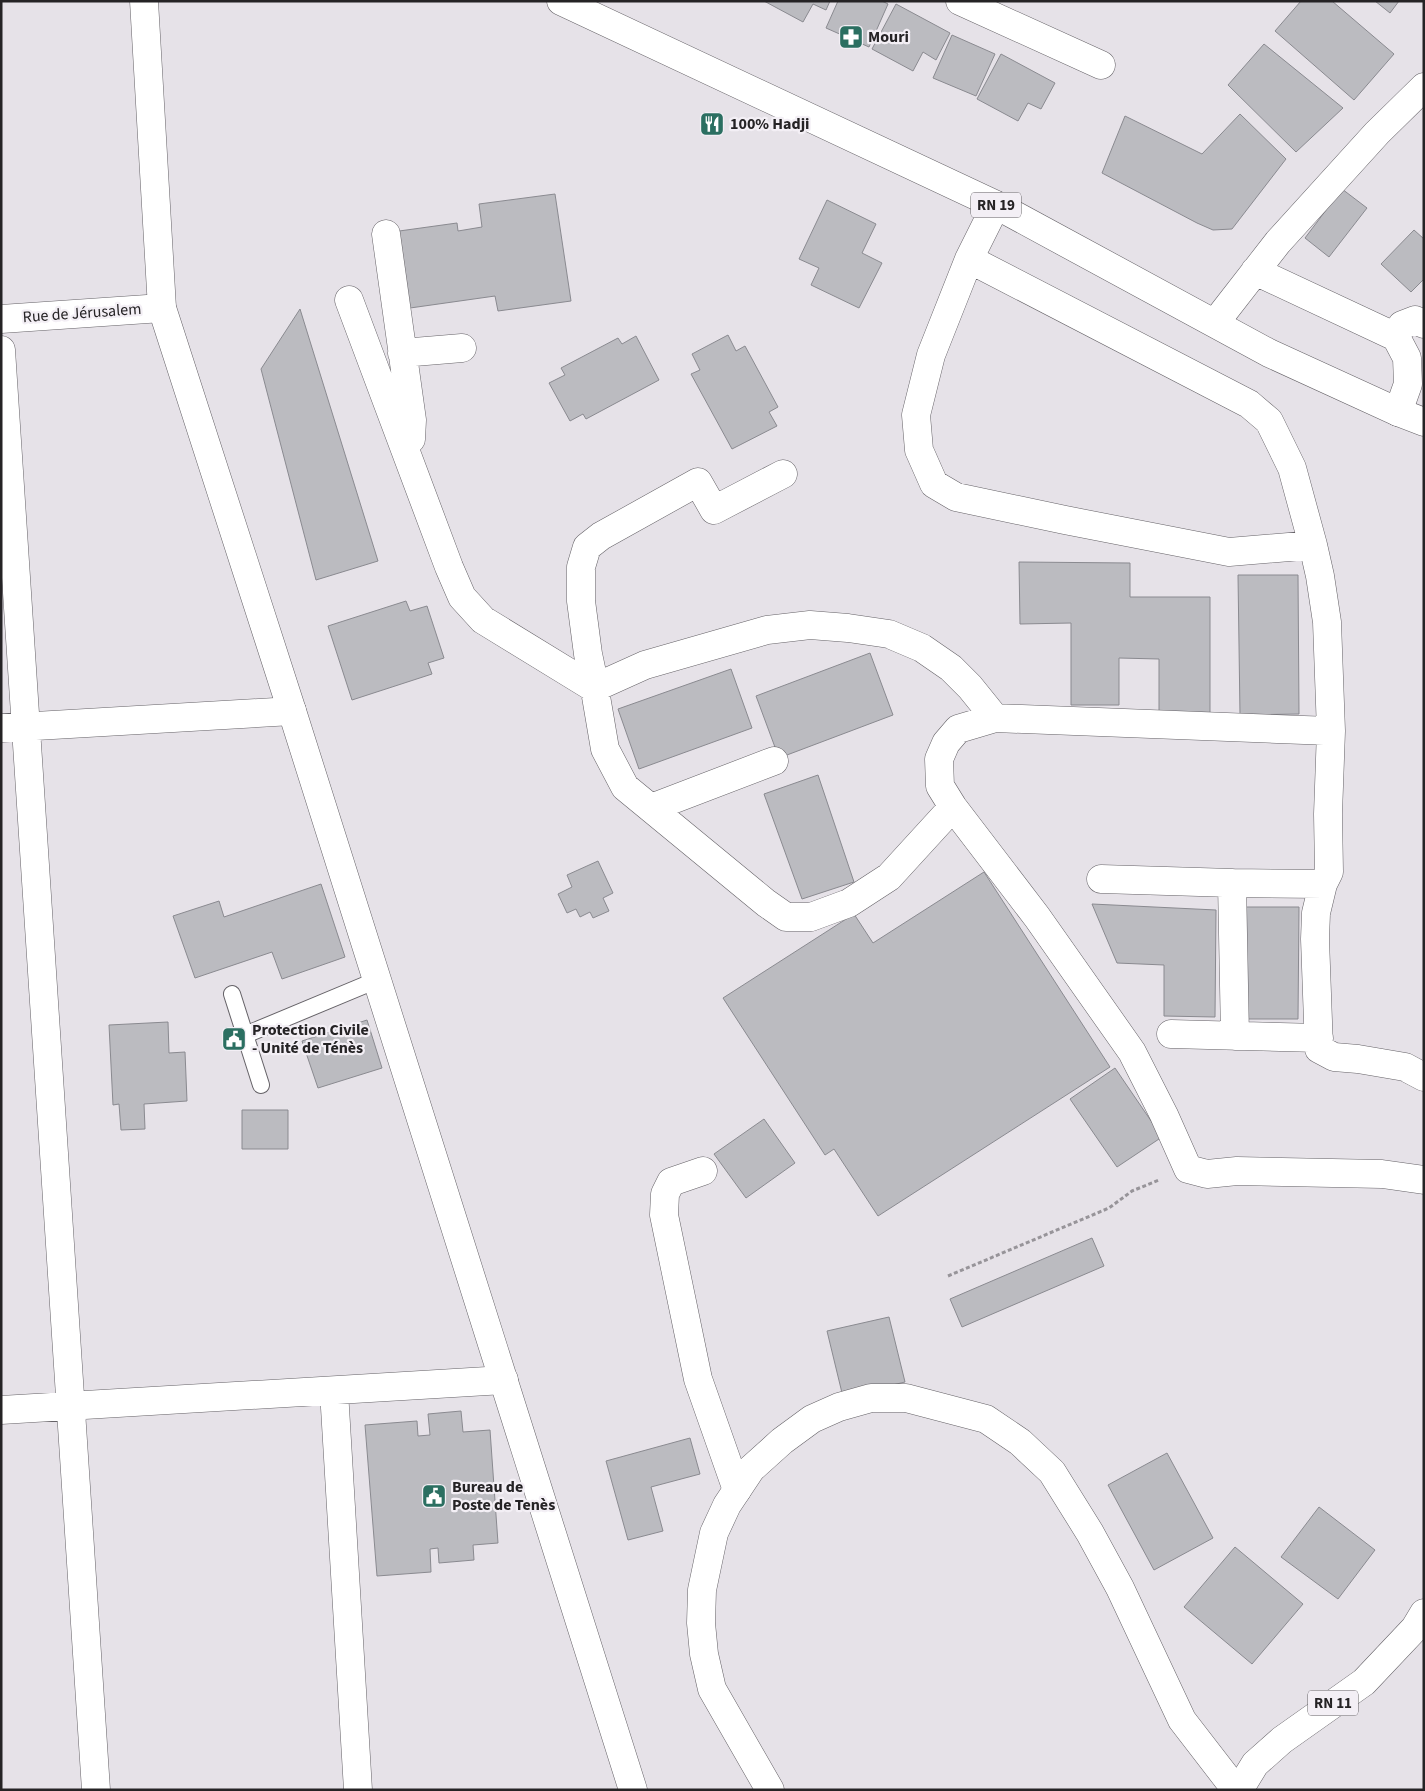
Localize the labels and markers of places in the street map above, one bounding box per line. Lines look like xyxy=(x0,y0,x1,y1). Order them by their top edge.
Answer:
pharmacy icon: Mouri xyxy=(838,24,864,50)
place label: Mouri xyxy=(868,26,909,48)
restaurant icon: 100% Hadji xyxy=(699,111,725,137)
place label: 100% Hadji xyxy=(730,113,810,135)
place label: Protection Civile - Unité de Ténès xyxy=(252,1019,369,1059)
public building icon: Protection Civile - Unité de Ténès xyxy=(221,1026,247,1052)
place label: Bureau de Poste de Tenès xyxy=(452,1476,555,1516)
public building icon: Bureau de Poste de Tenès xyxy=(421,1483,447,1509)

